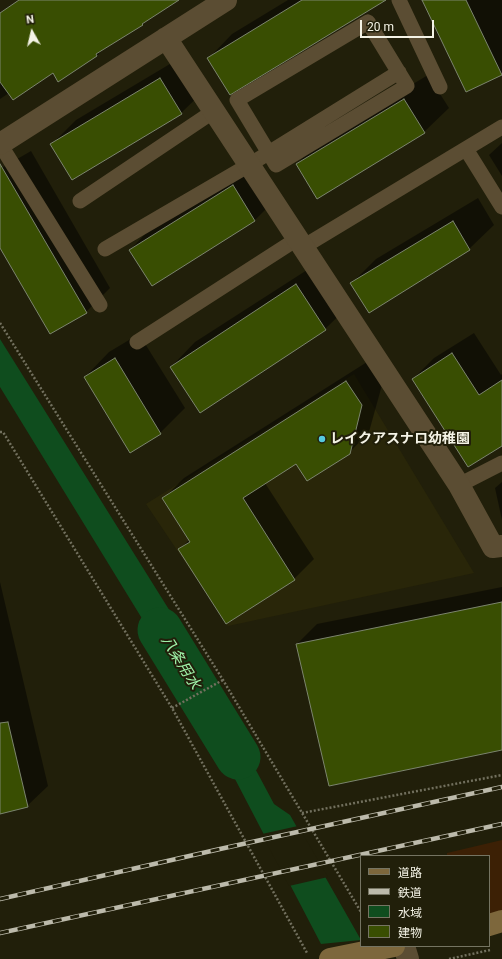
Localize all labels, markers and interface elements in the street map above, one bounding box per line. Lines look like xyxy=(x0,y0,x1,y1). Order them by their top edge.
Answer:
north arrow xyxy=(12,12,52,52)
scale bar xyxy=(362,12,436,38)
text: N xyxy=(26,13,35,27)
text: 20 m xyxy=(367,20,394,34)
place label: レイクアスナロ幼稚園 xyxy=(330,431,470,447)
marker: レイクアスナロ幼稚園 xyxy=(317,434,327,444)
water label: 八条用水 xyxy=(156,633,204,693)
legend xyxy=(360,855,490,947)
text: 道路 xyxy=(398,866,422,880)
text: 鉄道 xyxy=(398,886,422,900)
text: 水域 xyxy=(398,906,422,920)
text: 建物 xyxy=(398,926,422,940)

